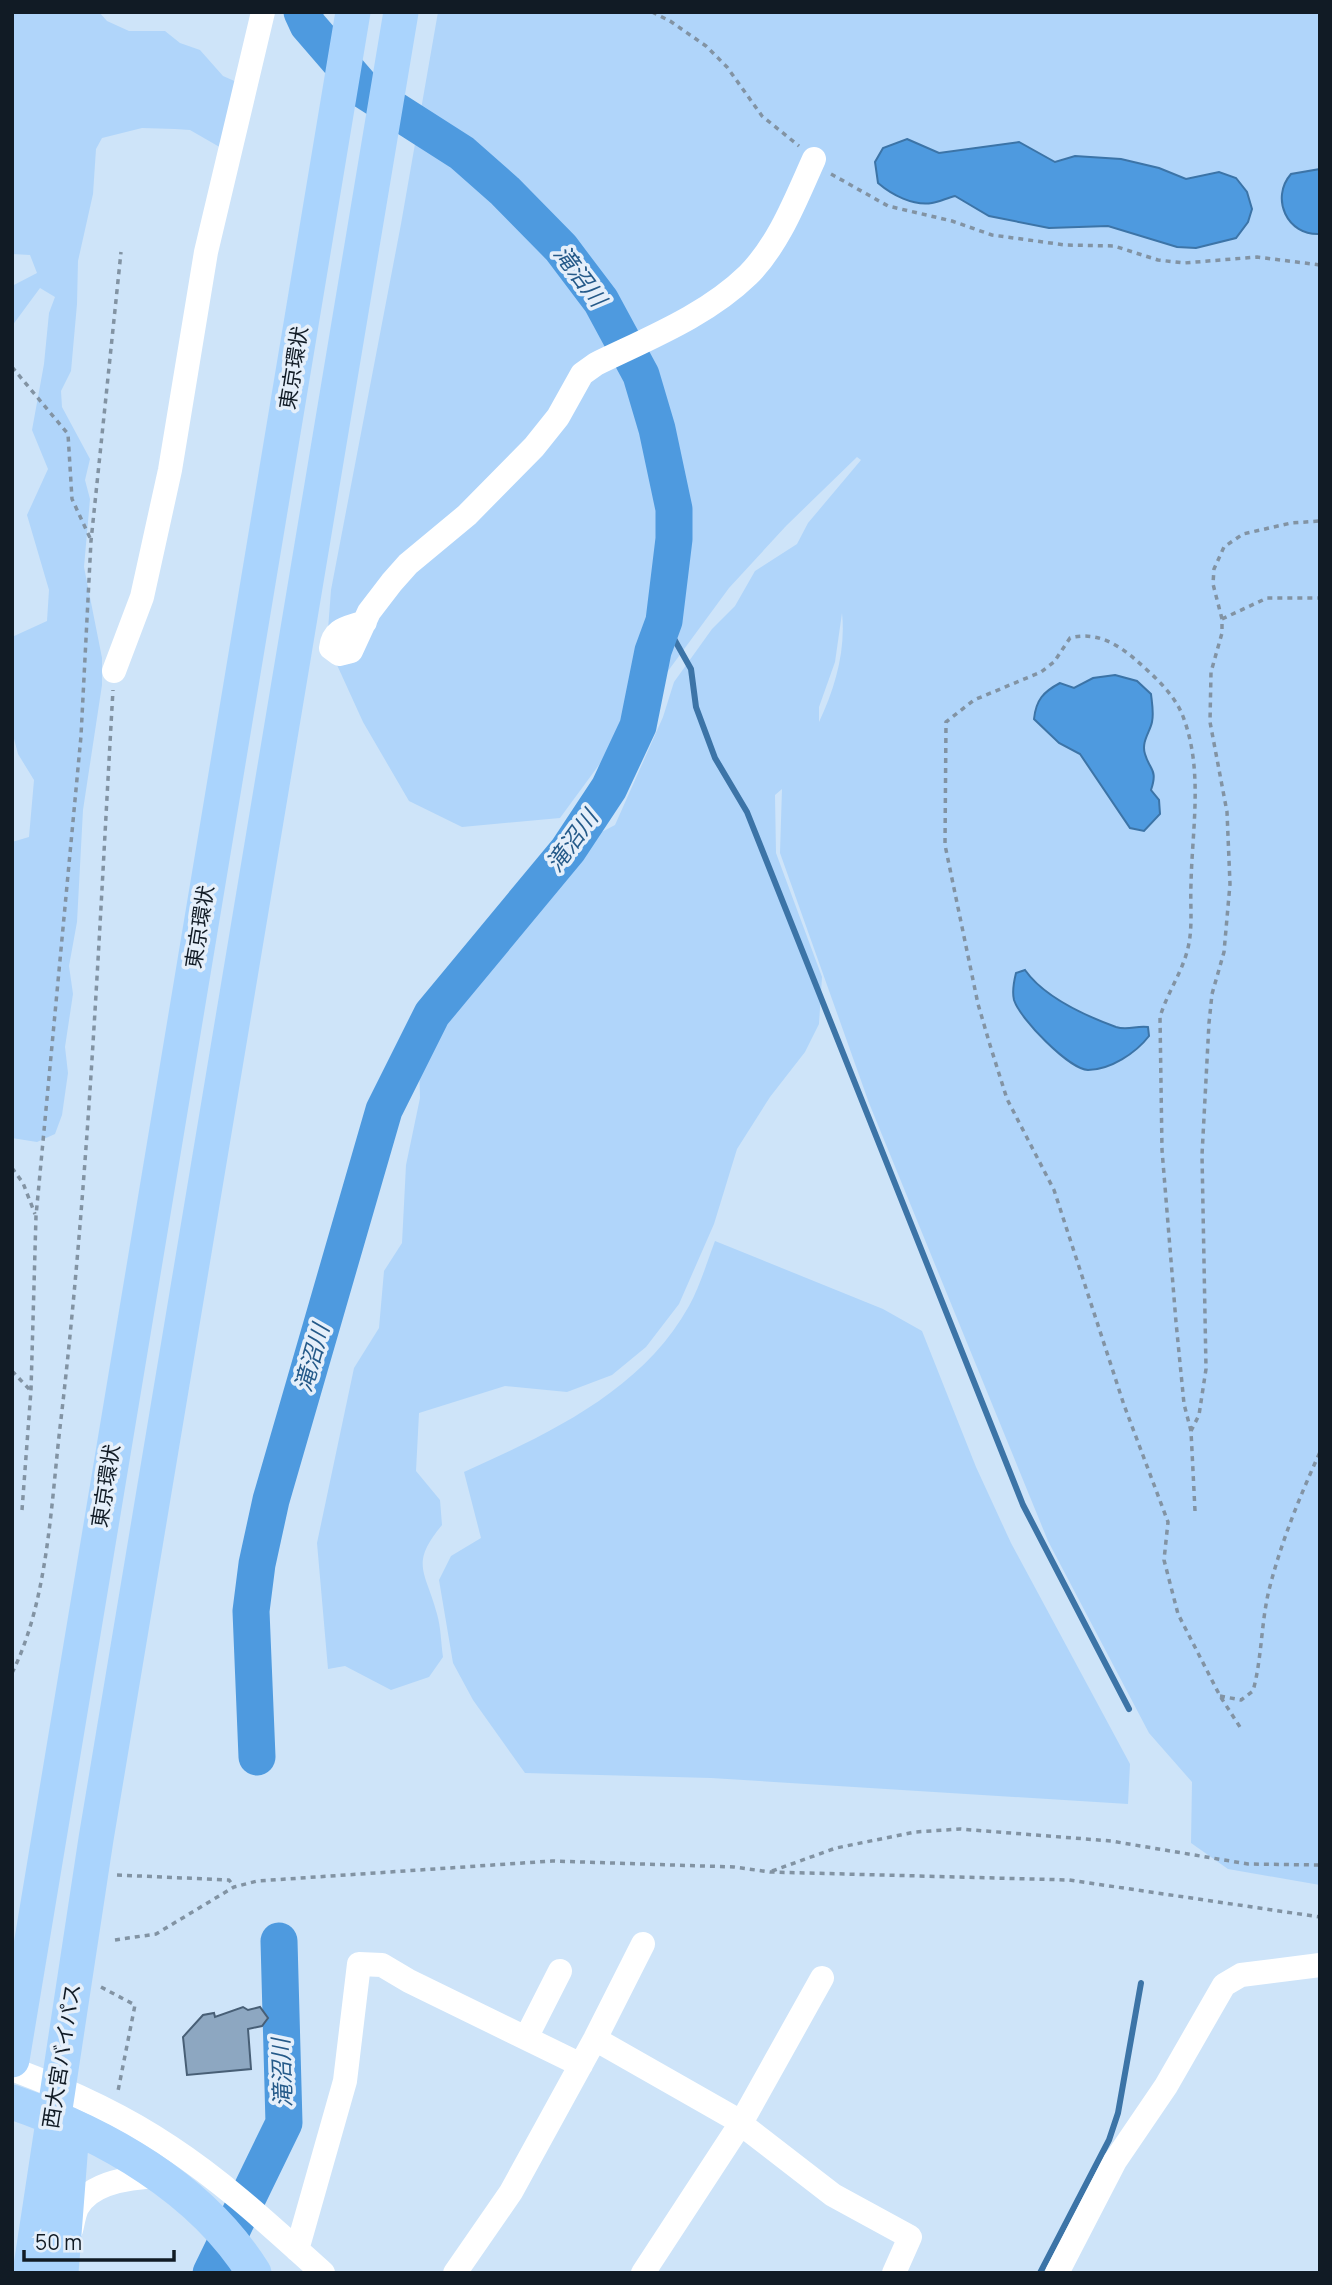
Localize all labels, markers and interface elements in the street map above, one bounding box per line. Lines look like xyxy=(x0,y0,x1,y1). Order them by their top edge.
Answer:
water label: 滝沼川 xyxy=(547,238,616,315)
street label: 東京環状 xyxy=(273,324,313,412)
water label: 滝沼川 xyxy=(538,801,606,878)
street label: 東京環状 xyxy=(179,883,219,971)
water label: 滝沼川 xyxy=(286,1317,337,1395)
street label: 東京環状 xyxy=(85,1442,125,1530)
street label: 西大宮バイパス xyxy=(36,1981,86,2130)
water label: 滝沼川 xyxy=(264,2035,298,2108)
scale bar xyxy=(24,2218,175,2262)
text: 50 m xyxy=(35,2228,82,2256)

